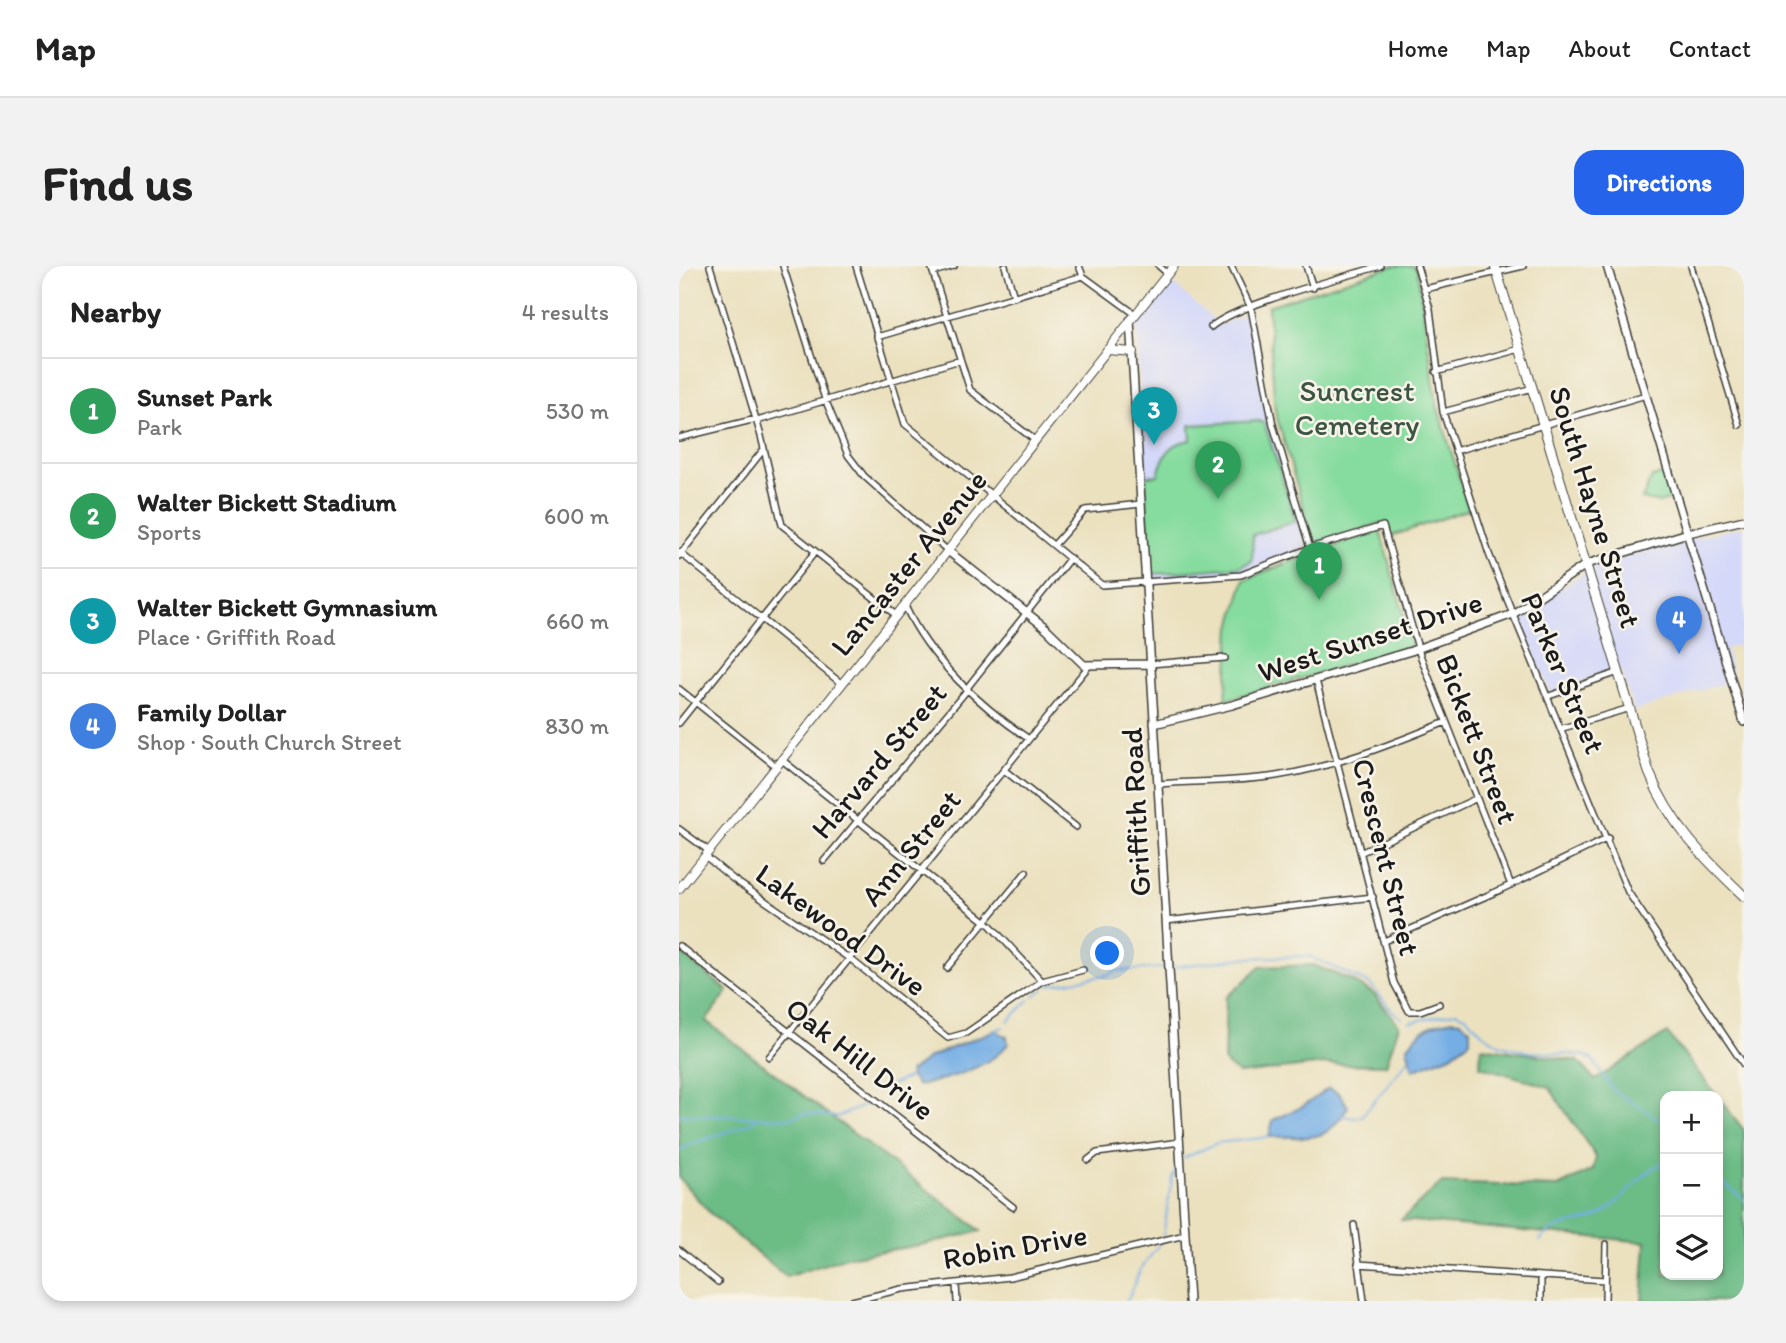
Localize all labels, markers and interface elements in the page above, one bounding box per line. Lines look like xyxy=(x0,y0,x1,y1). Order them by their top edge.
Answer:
text: Map xyxy=(35,29,96,68)
text: Home xyxy=(1388,34,1448,63)
text: Map xyxy=(1486,34,1530,63)
text: About xyxy=(1568,34,1631,63)
text: Contact xyxy=(1669,34,1751,63)
button: Directions xyxy=(1574,150,1744,215)
text: Find us xyxy=(42,153,193,212)
text: Nearby xyxy=(70,293,161,330)
text: 4 results xyxy=(522,298,609,326)
park label: Suncrest Cemetery xyxy=(1295,372,1419,443)
text: Sunset Park xyxy=(137,381,272,413)
street label: South Hayne Street xyxy=(1541,382,1650,632)
pin: 3 xyxy=(1131,387,1177,445)
text: 1 xyxy=(88,397,98,425)
text: 530 m xyxy=(546,397,609,425)
text: Park xyxy=(137,413,182,441)
pin: 2 xyxy=(1195,441,1241,499)
street label: Lancaster Avenue xyxy=(822,462,995,663)
text: Walter Bickett Stadium xyxy=(137,486,397,518)
text: 2 xyxy=(87,502,99,530)
text: 600 m xyxy=(544,502,609,530)
text: Sports xyxy=(137,518,201,546)
pin: 1 xyxy=(1296,542,1342,600)
street label: West Sunset Drive xyxy=(1253,583,1487,690)
street label: Parker Street xyxy=(1513,587,1614,759)
text: Walter Bickett Gymnasium xyxy=(137,591,437,623)
pin: 4 xyxy=(1656,596,1702,654)
text: 3 xyxy=(87,607,99,635)
text: 660 m xyxy=(546,607,609,635)
text: Place · Griffith Road xyxy=(137,623,336,651)
street label: Bickett Street xyxy=(1428,649,1527,829)
street label: Harvard Street xyxy=(803,675,954,846)
text: Family Dollar xyxy=(137,696,286,728)
text: 4 xyxy=(86,712,100,740)
text: 830 m xyxy=(545,712,609,740)
street label: Griffith Road xyxy=(1113,726,1158,897)
text: Shop · South Church Street xyxy=(137,728,402,756)
street label: Crescent Street xyxy=(1344,755,1429,959)
street label: Ann Street xyxy=(853,782,969,913)
street label: Lakewood Drive xyxy=(749,855,934,1004)
your location xyxy=(1090,936,1124,970)
street label: Oak Hill Drive xyxy=(779,989,942,1128)
map controls xyxy=(1660,1091,1723,1280)
button: + xyxy=(1660,1091,1723,1154)
button: − xyxy=(1660,1154,1723,1217)
street label: Robin Drive xyxy=(940,1216,1090,1277)
button: layers xyxy=(1660,1217,1723,1280)

